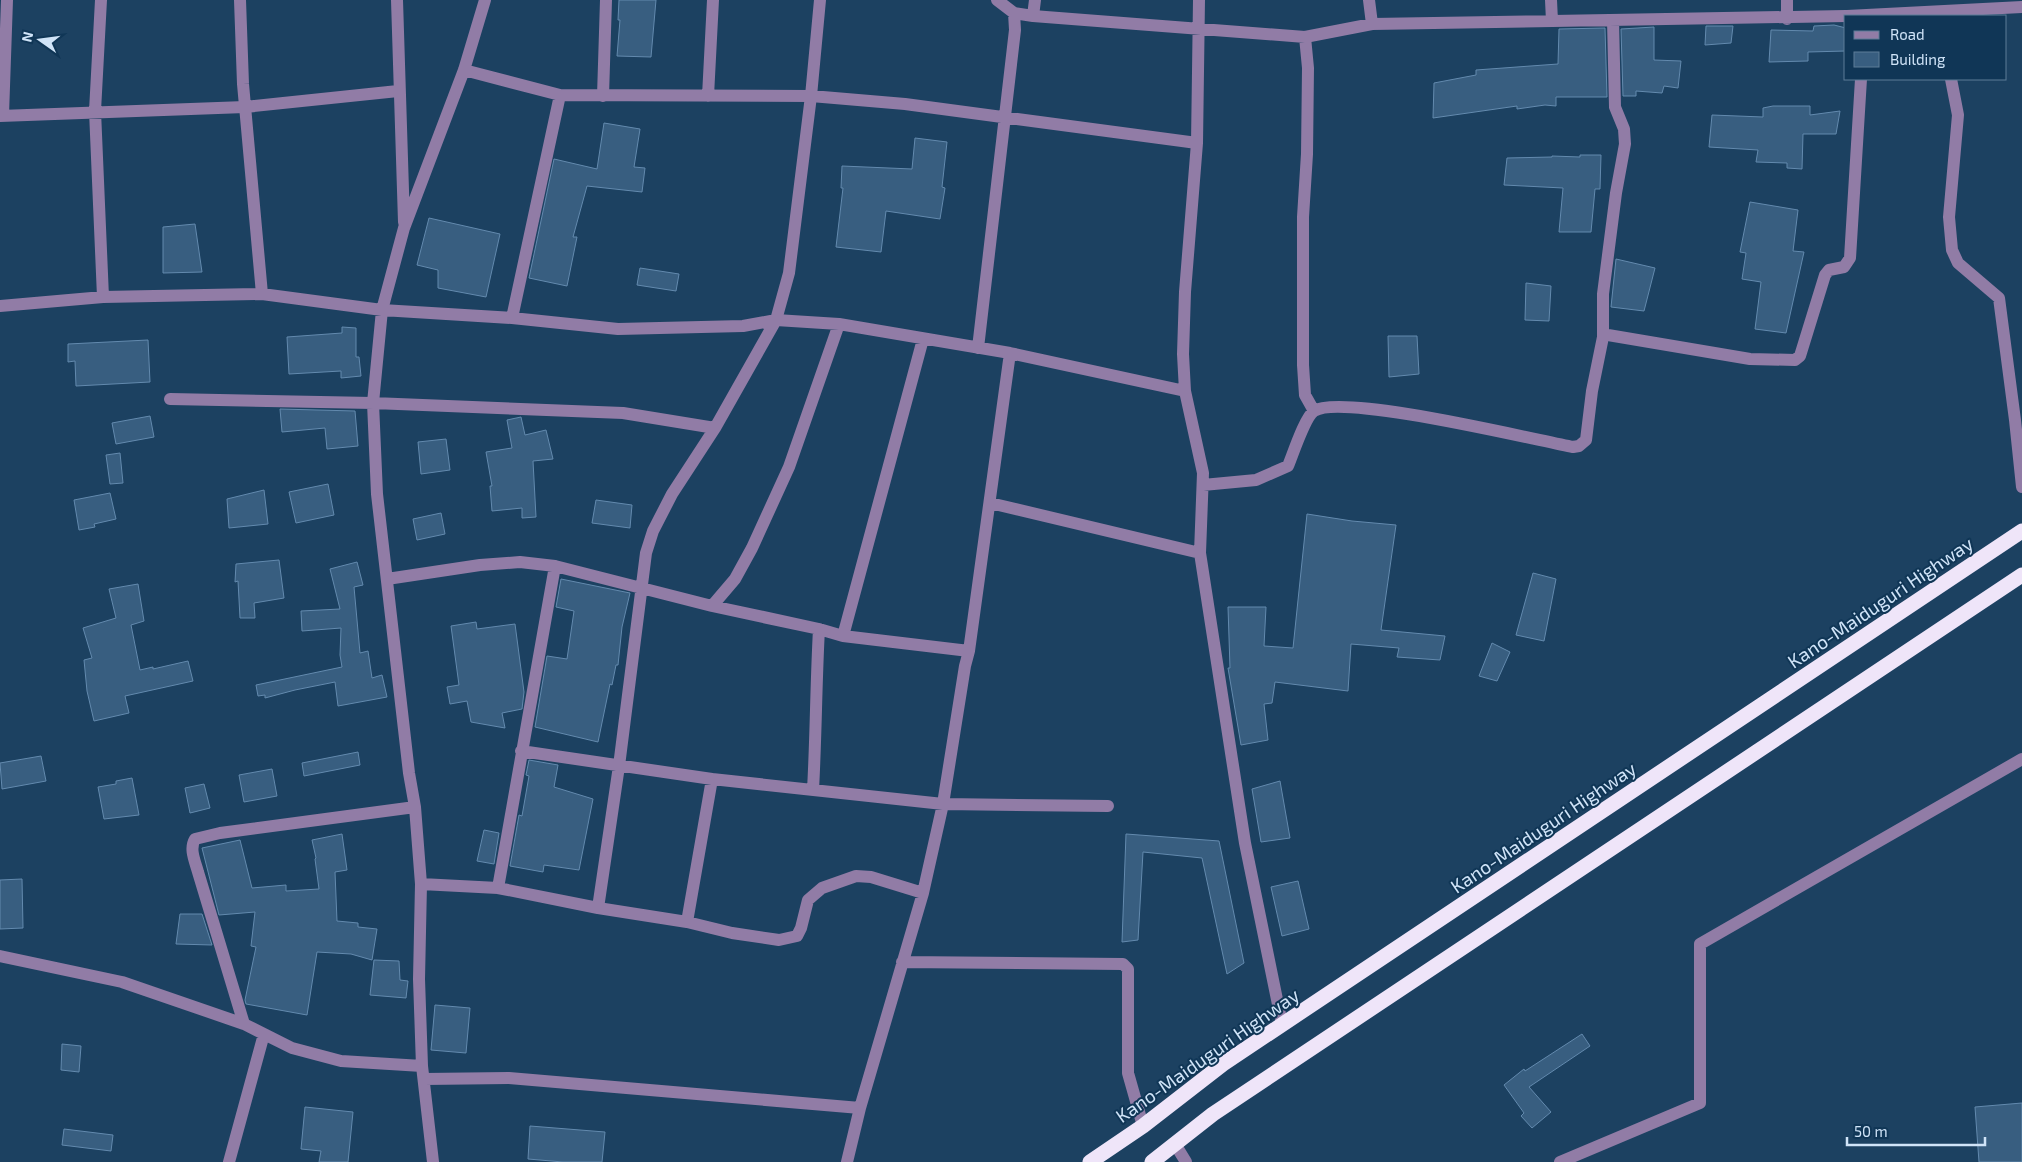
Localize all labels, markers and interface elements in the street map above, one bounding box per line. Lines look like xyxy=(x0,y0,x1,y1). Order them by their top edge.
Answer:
north arrow xyxy=(15,15,65,65)
legend xyxy=(1844,15,2007,80)
text: Road xyxy=(1890,25,1925,43)
text: N xyxy=(17,30,36,44)
text: Building xyxy=(1890,50,1946,68)
street label: Kano-Maiduguri Highway xyxy=(1783,531,1977,673)
street label: Kano-Maiduguri Highway xyxy=(1446,756,1640,898)
street label: Kano-Maiduguri Highway xyxy=(1111,983,1303,1127)
scale bar xyxy=(1847,1114,1984,1146)
text: 50 m xyxy=(1854,1122,1888,1140)

